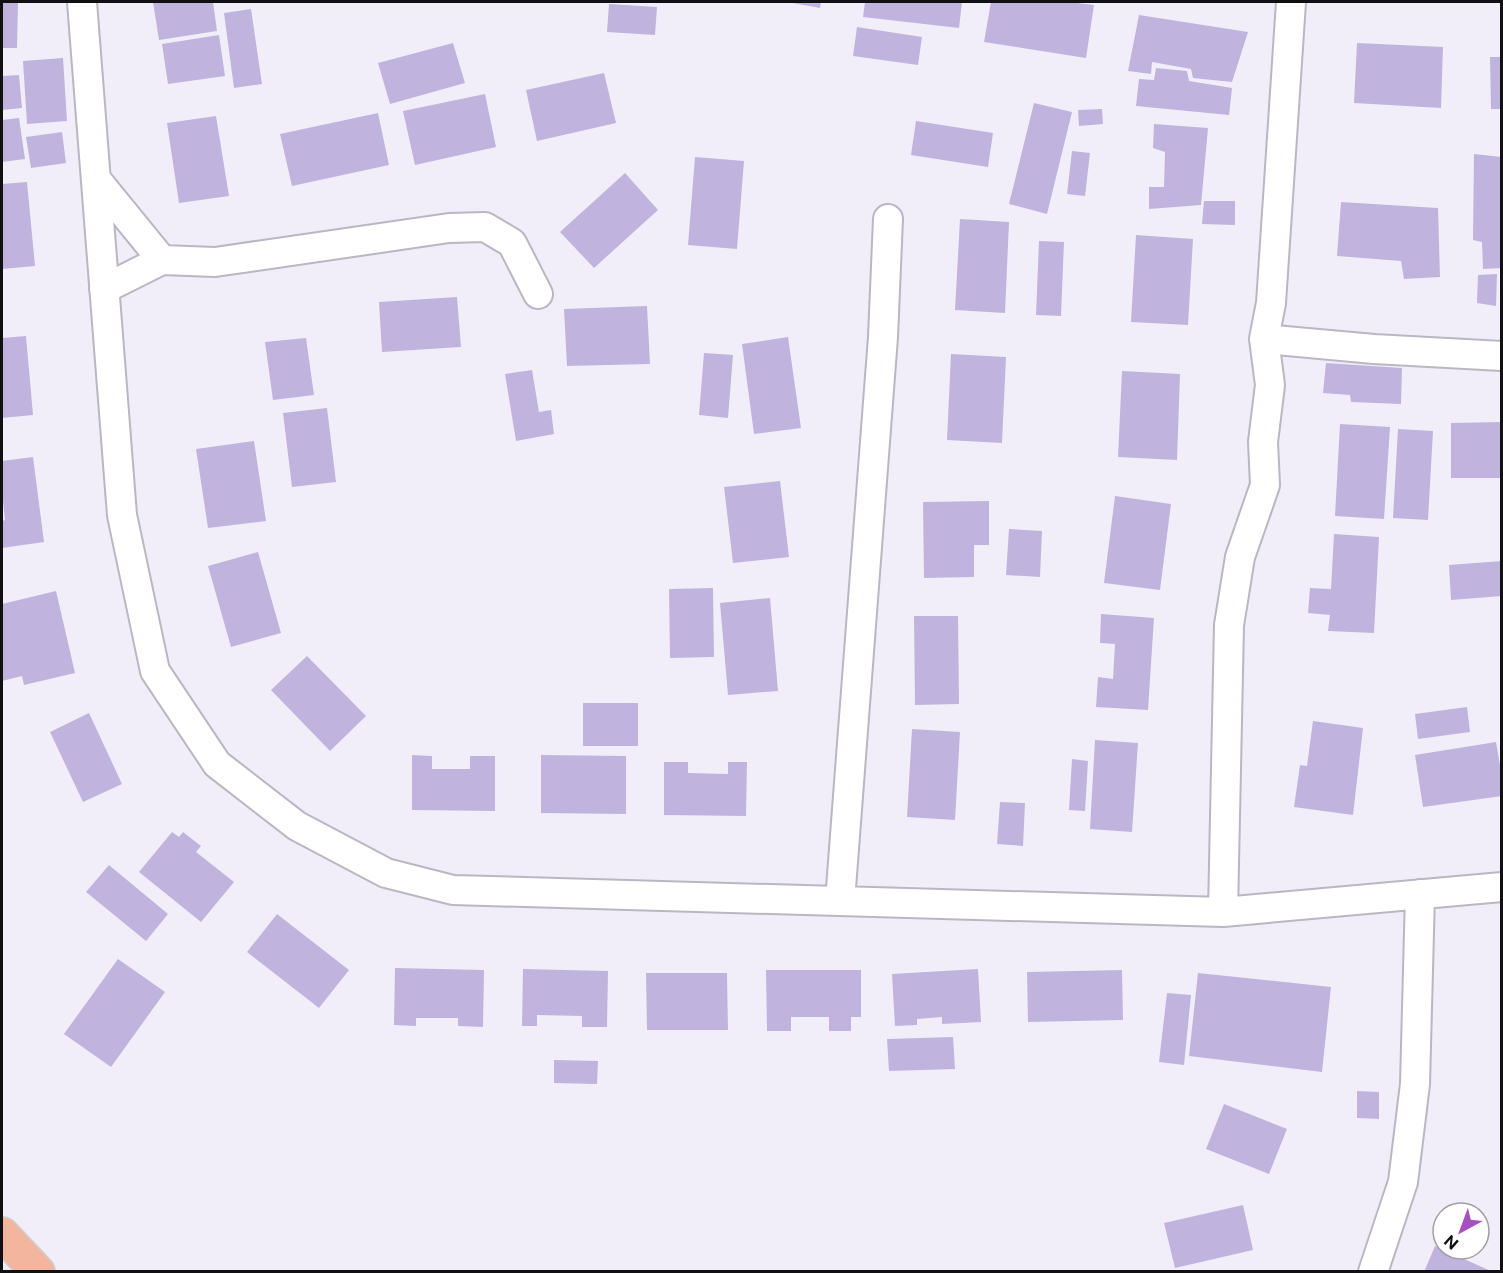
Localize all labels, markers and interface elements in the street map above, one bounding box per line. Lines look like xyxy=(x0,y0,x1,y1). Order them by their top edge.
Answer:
north arrow xyxy=(1431,1201,1491,1261)
text: N xyxy=(1441,1231,1462,1253)

